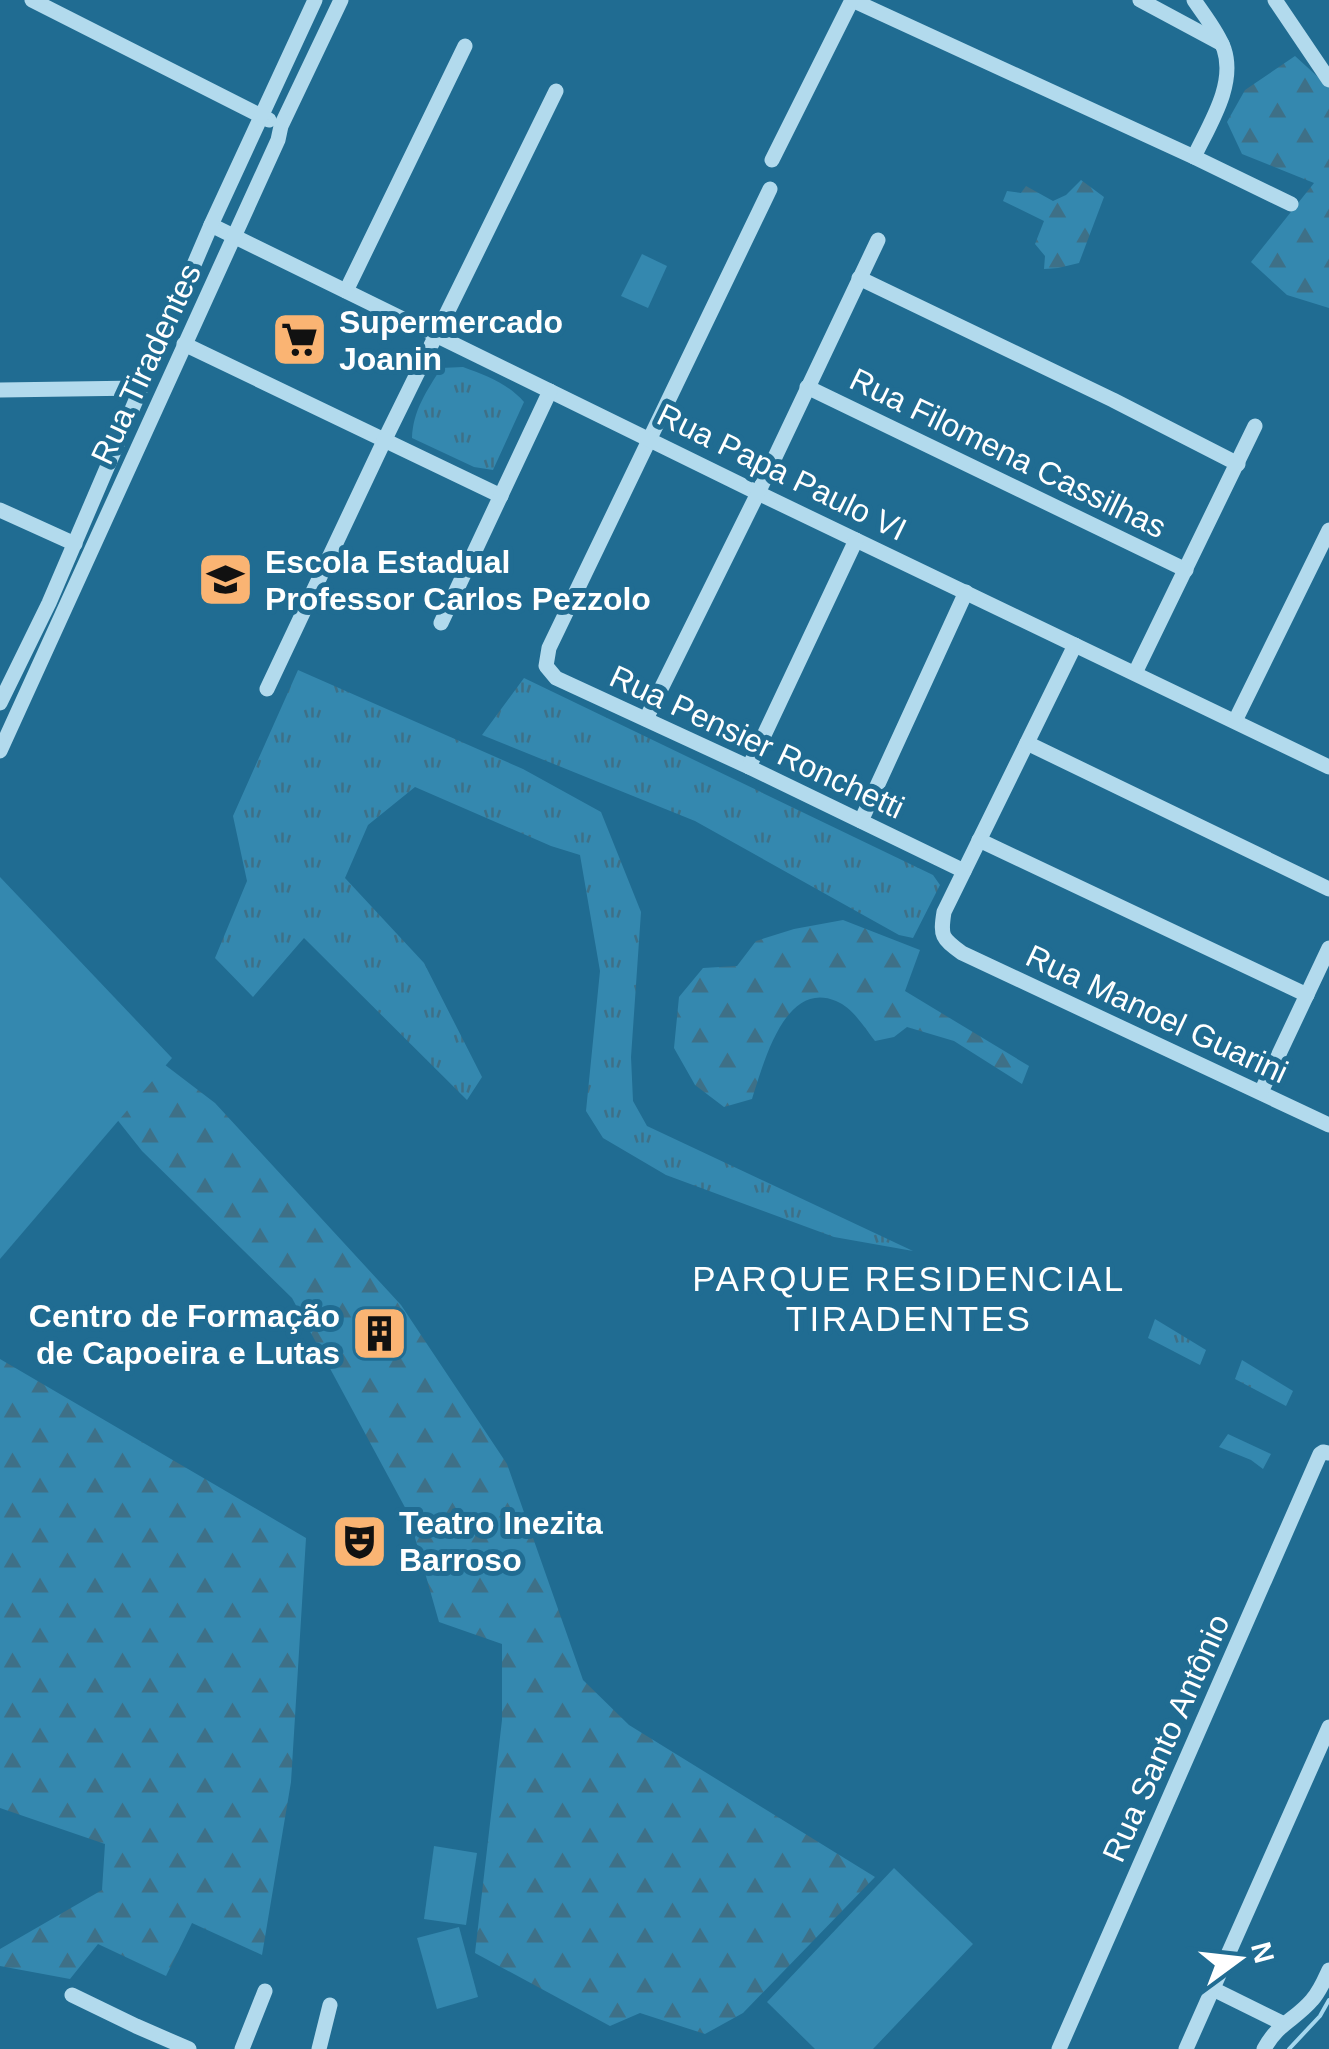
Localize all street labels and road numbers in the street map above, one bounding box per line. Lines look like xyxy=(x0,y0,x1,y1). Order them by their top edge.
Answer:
street label: Rua Tiradentes xyxy=(84,258,208,470)
street label: Rua Filomena Cassilhas xyxy=(844,361,1172,545)
street label: Rua Papa Paulo VI xyxy=(652,396,912,548)
street label: Rua Pensier Ronchetti xyxy=(604,658,910,826)
street label: Rua Manoel Guarini xyxy=(1020,938,1294,1090)
street label: Rua Santo Antônio xyxy=(1095,1609,1237,1867)

